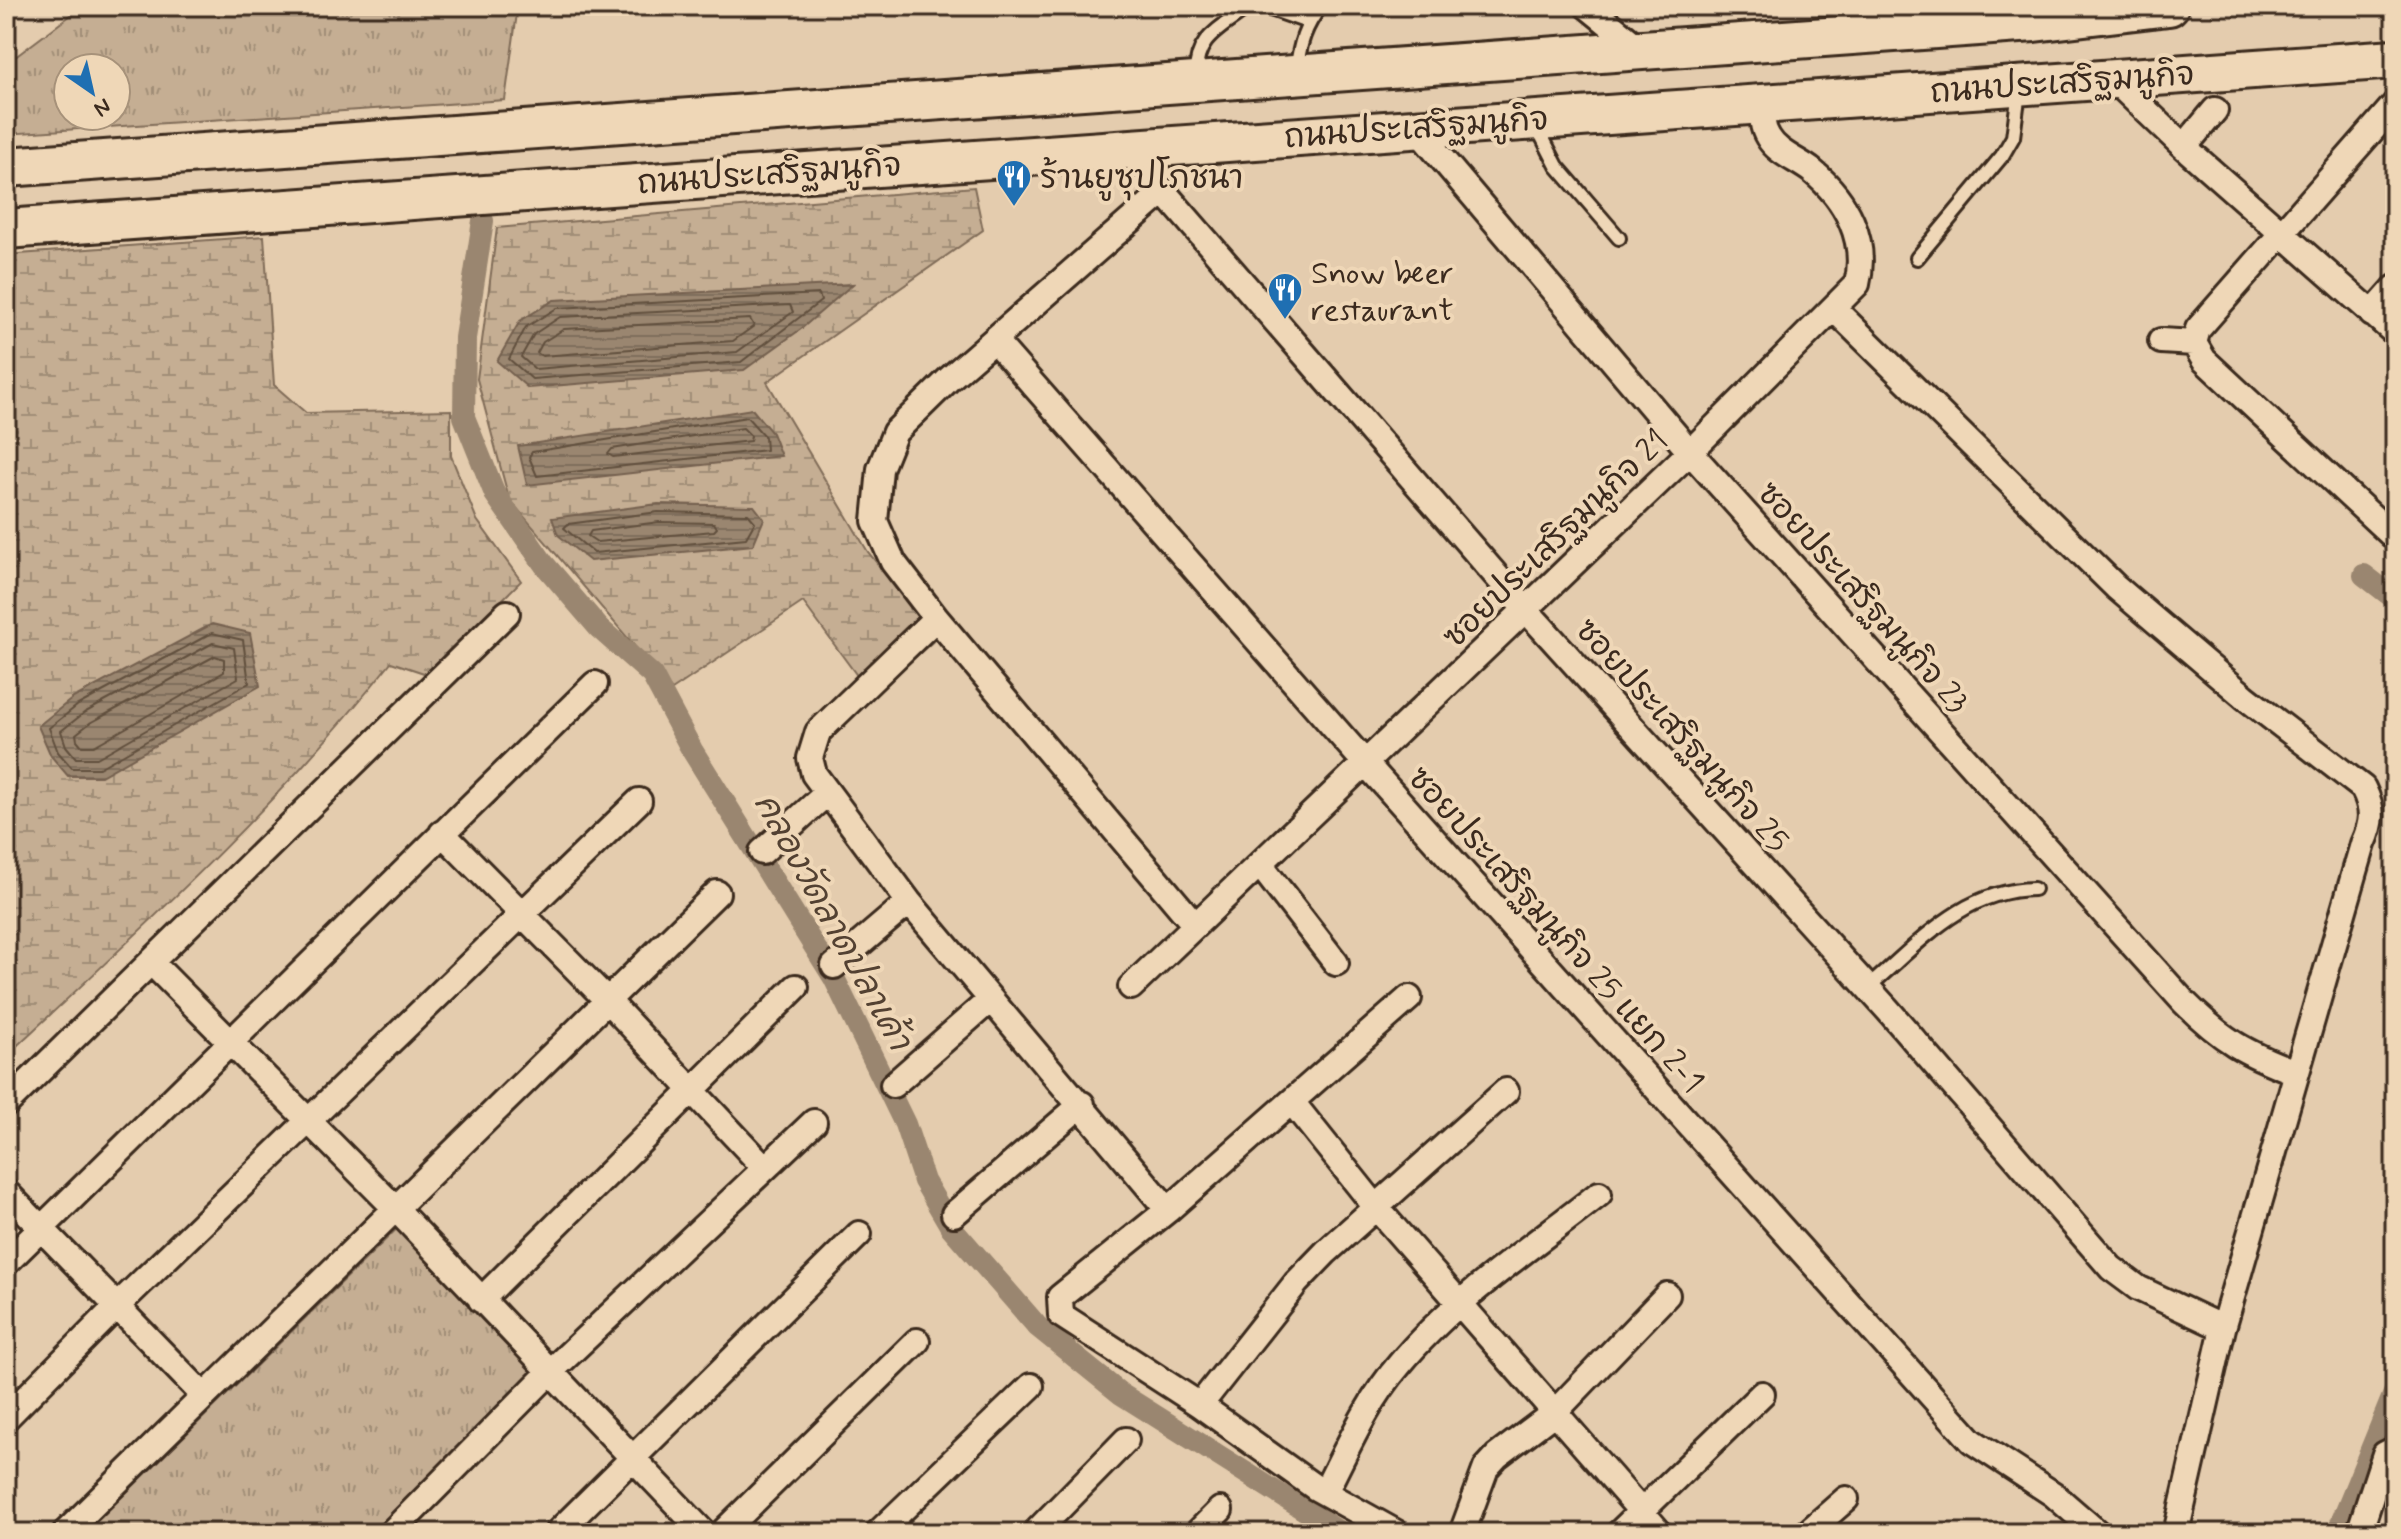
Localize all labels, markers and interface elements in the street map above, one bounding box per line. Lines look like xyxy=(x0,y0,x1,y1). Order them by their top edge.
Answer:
north arrow xyxy=(52,52,132,132)
street label: ถนนประเสริฐมนูกิจ xyxy=(1929,54,2196,115)
text: N xyxy=(88,91,116,123)
street label: ถนนประเสริฐมนูกิจ xyxy=(1283,99,1550,160)
street label: ถนนประเสริฐมนูกิจ xyxy=(636,145,903,206)
place label: ร้านยูซุปโภชนา xyxy=(1040,156,1243,201)
restaurant icon: ร้านยูซุปโภชนา xyxy=(995,158,1033,208)
place label: Snow beer restaurant xyxy=(1311,253,1454,332)
restaurant icon: Snow beer restaurant xyxy=(1266,271,1304,321)
street label: ซอยประเสริฐมนูกิจ 21 xyxy=(1435,421,1679,659)
street label: ซอยประเสริฐมนูกิจ 23 xyxy=(1747,474,1978,724)
street label: ซอยประเสริฐมนูกิจ 25 xyxy=(1564,610,1798,863)
street label: ซอยประเสริฐมนูกิจ 25 แยก 2-1 xyxy=(1397,759,1713,1103)
water label: คลองวัดลาดปลาเค้า xyxy=(743,785,923,1060)

